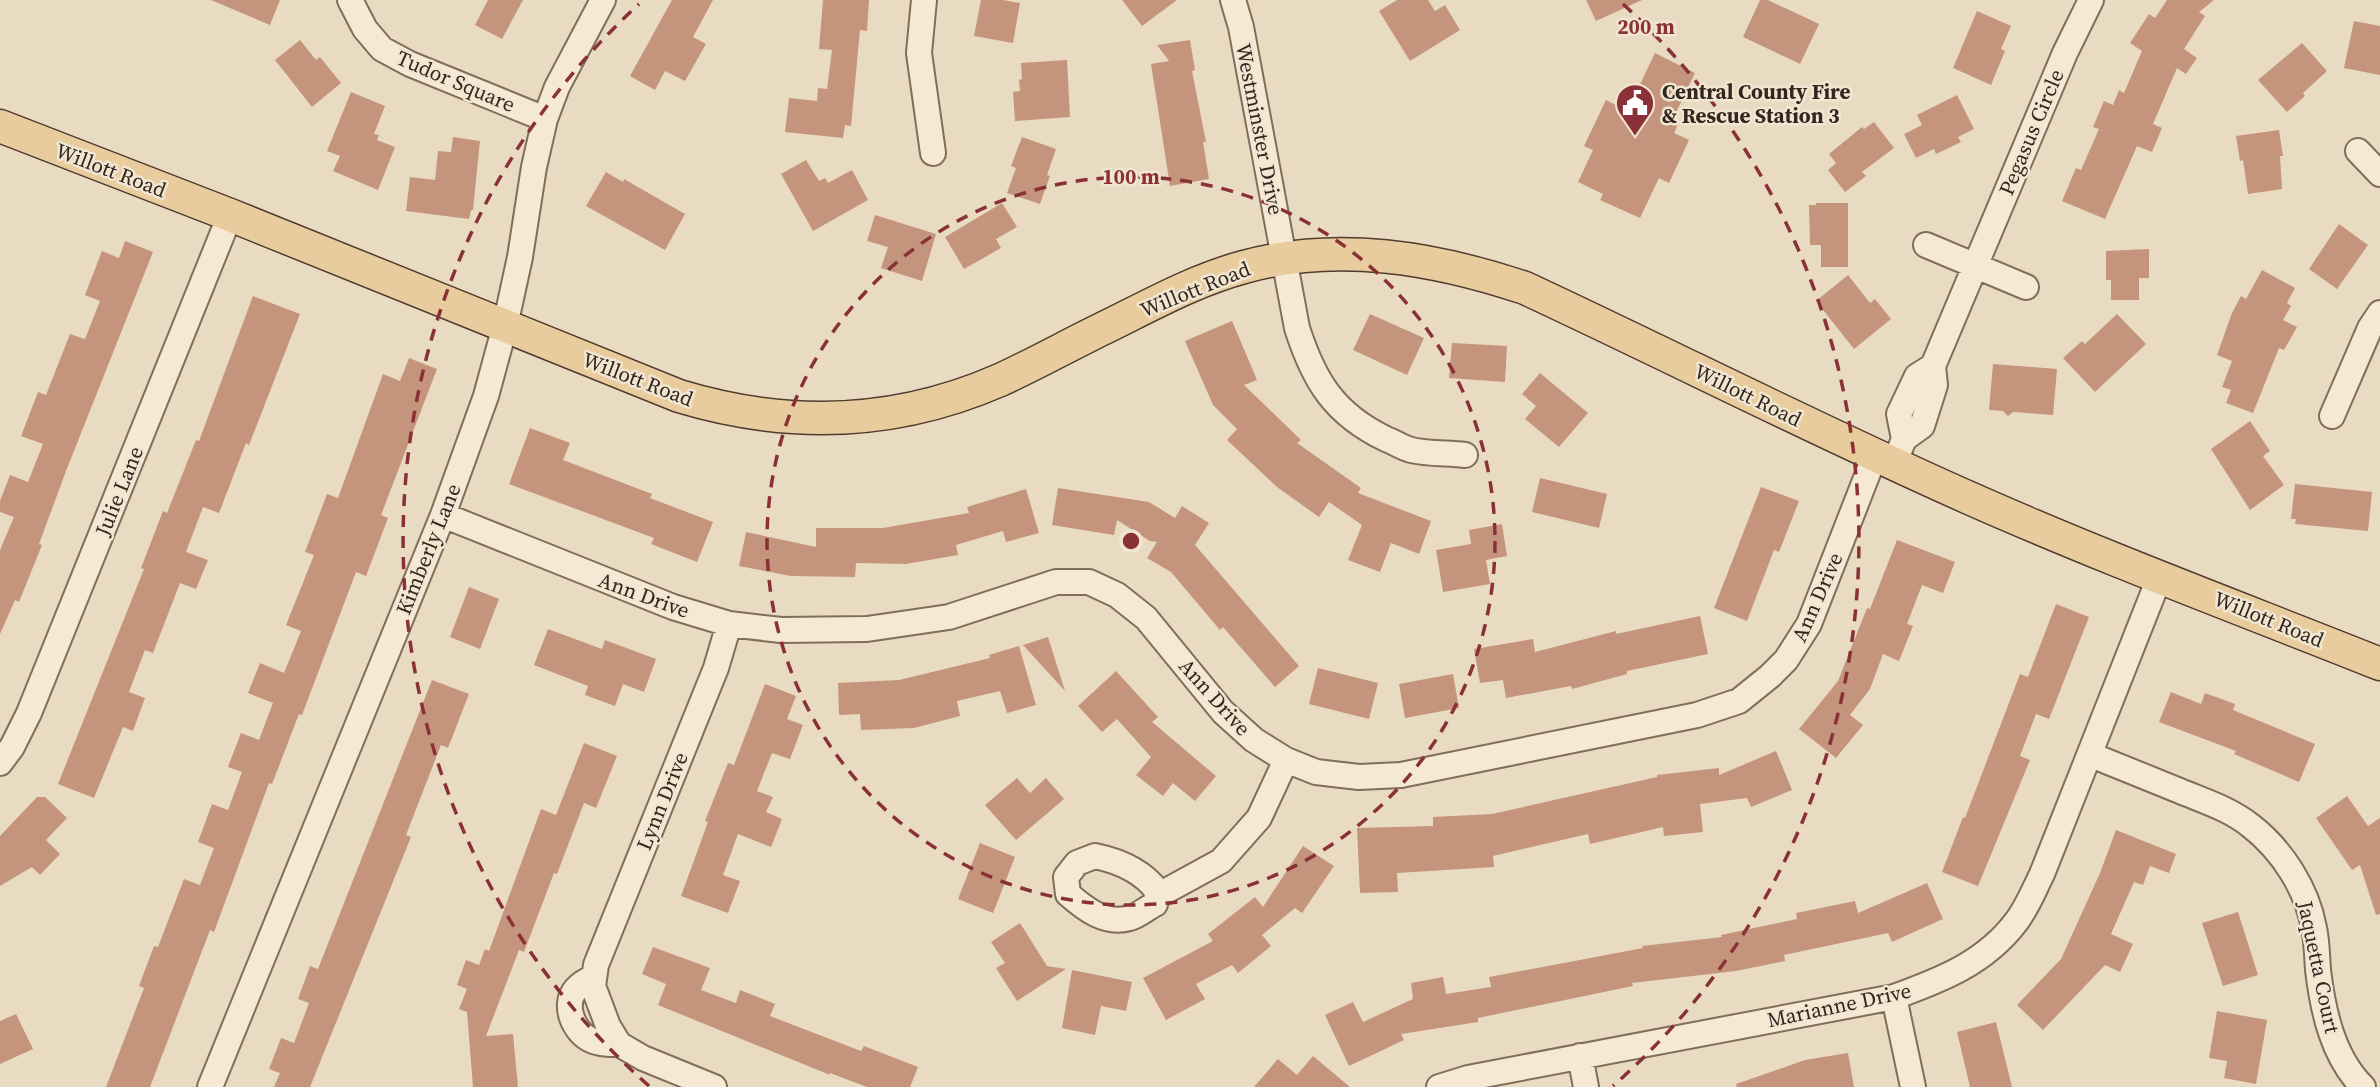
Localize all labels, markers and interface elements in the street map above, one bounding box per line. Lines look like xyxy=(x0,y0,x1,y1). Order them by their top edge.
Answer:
text: 200 m xyxy=(1617,12,1675,41)
street label: Westminster Drive xyxy=(1229,41,1291,217)
street label: Tudor Square xyxy=(392,43,520,119)
street label: Pegasus Circle xyxy=(1991,65,2071,199)
place label: Central County Fire & Rescue Station 3 xyxy=(1662,77,1850,130)
public building icon: Central County Fire & Rescue Station 3 xyxy=(1614,82,1656,137)
street label: Willott Road xyxy=(52,136,171,204)
text: 100 m xyxy=(1102,162,1160,191)
street label: Willott Road xyxy=(1136,254,1254,324)
street label: Willott Road xyxy=(579,345,698,413)
street label: Willott Road xyxy=(1689,357,1807,434)
street label: Julie Lane xyxy=(88,442,150,541)
street label: Kimberly Lane xyxy=(389,479,467,619)
centre of rings xyxy=(1119,529,1143,553)
street label: Ann Drive xyxy=(1784,548,1850,646)
street label: Ann Drive xyxy=(594,565,694,625)
street label: Willott Road xyxy=(2210,584,2328,654)
street label: Ann Drive xyxy=(1172,652,1258,742)
street label: Lynn Drive xyxy=(629,748,695,854)
street label: Jaquetta Court xyxy=(2291,897,2347,1036)
street label: Marianne Drive xyxy=(1764,976,1914,1034)

